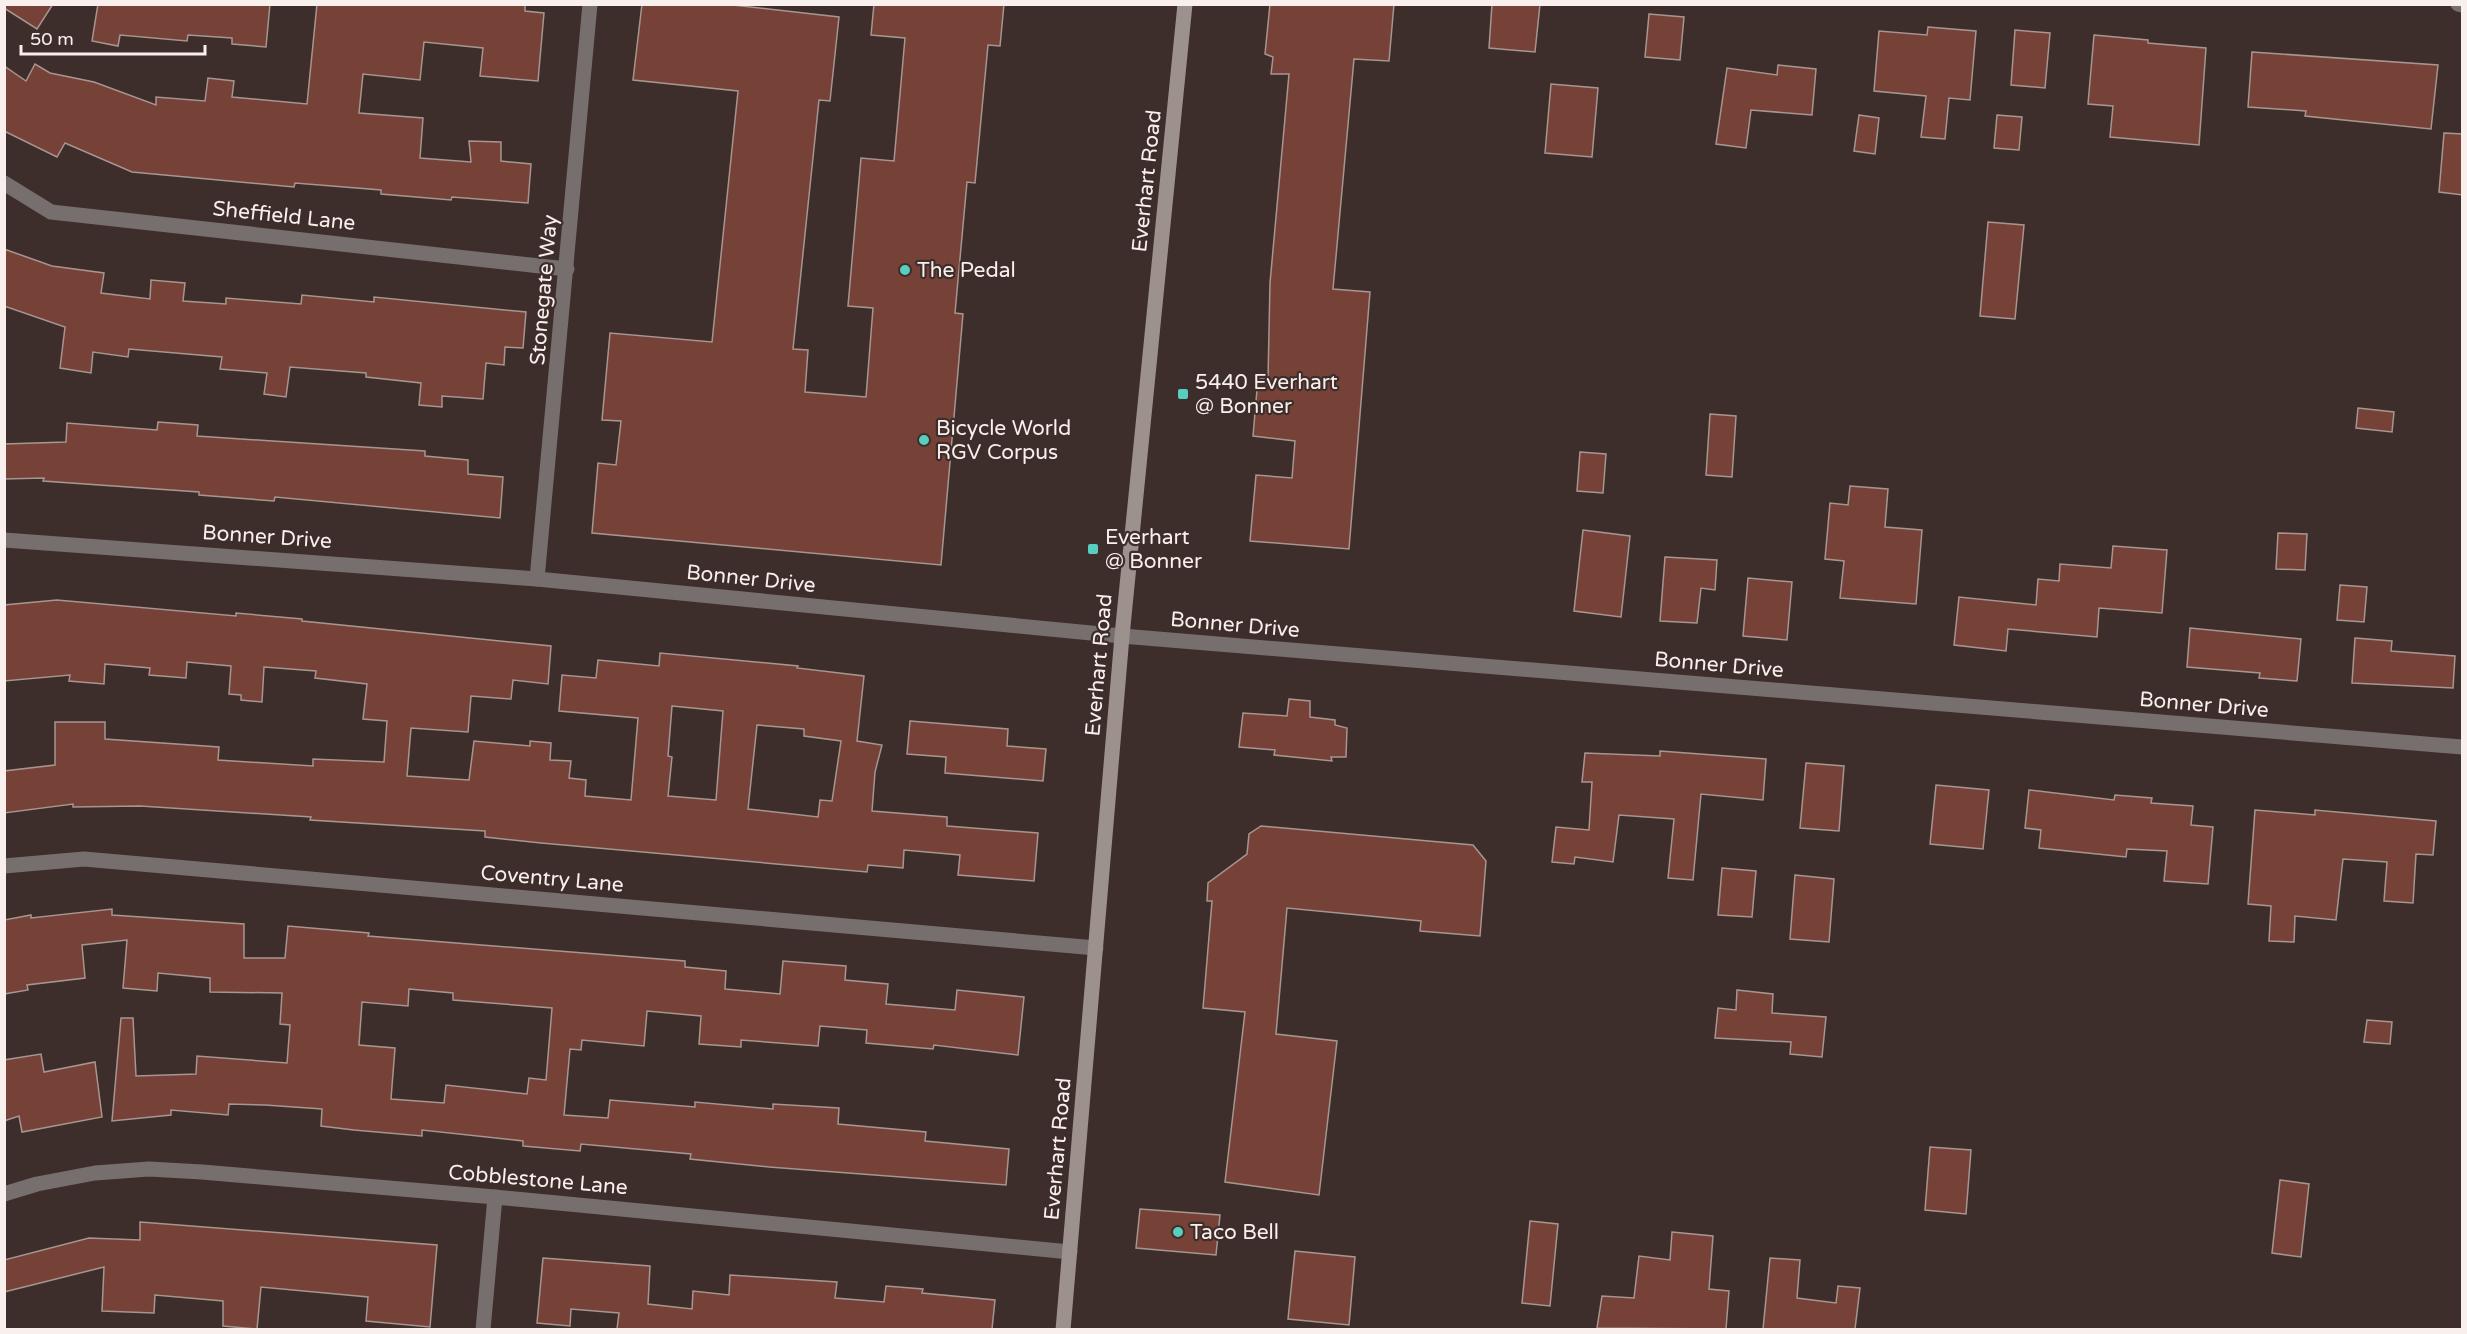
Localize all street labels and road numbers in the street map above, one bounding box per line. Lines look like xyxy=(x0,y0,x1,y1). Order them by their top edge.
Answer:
street label: Everhart Road xyxy=(1127,109,1167,253)
street label: Sheffield Lane xyxy=(211,196,357,236)
street label: Stonegate Way xyxy=(525,214,563,366)
street label: Bonner Drive xyxy=(201,520,333,554)
street label: Bonner Drive xyxy=(685,560,817,598)
street label: Everhart Road xyxy=(1080,593,1118,737)
street label: Bonner Drive xyxy=(1169,607,1301,643)
street label: Bonner Drive xyxy=(1653,647,1785,683)
street label: Bonner Drive xyxy=(2138,687,2270,723)
street label: Coventry Lane xyxy=(479,860,625,898)
street label: Everhart Road xyxy=(1039,1077,1077,1221)
street label: Cobblestone Lane xyxy=(447,1160,629,1200)

